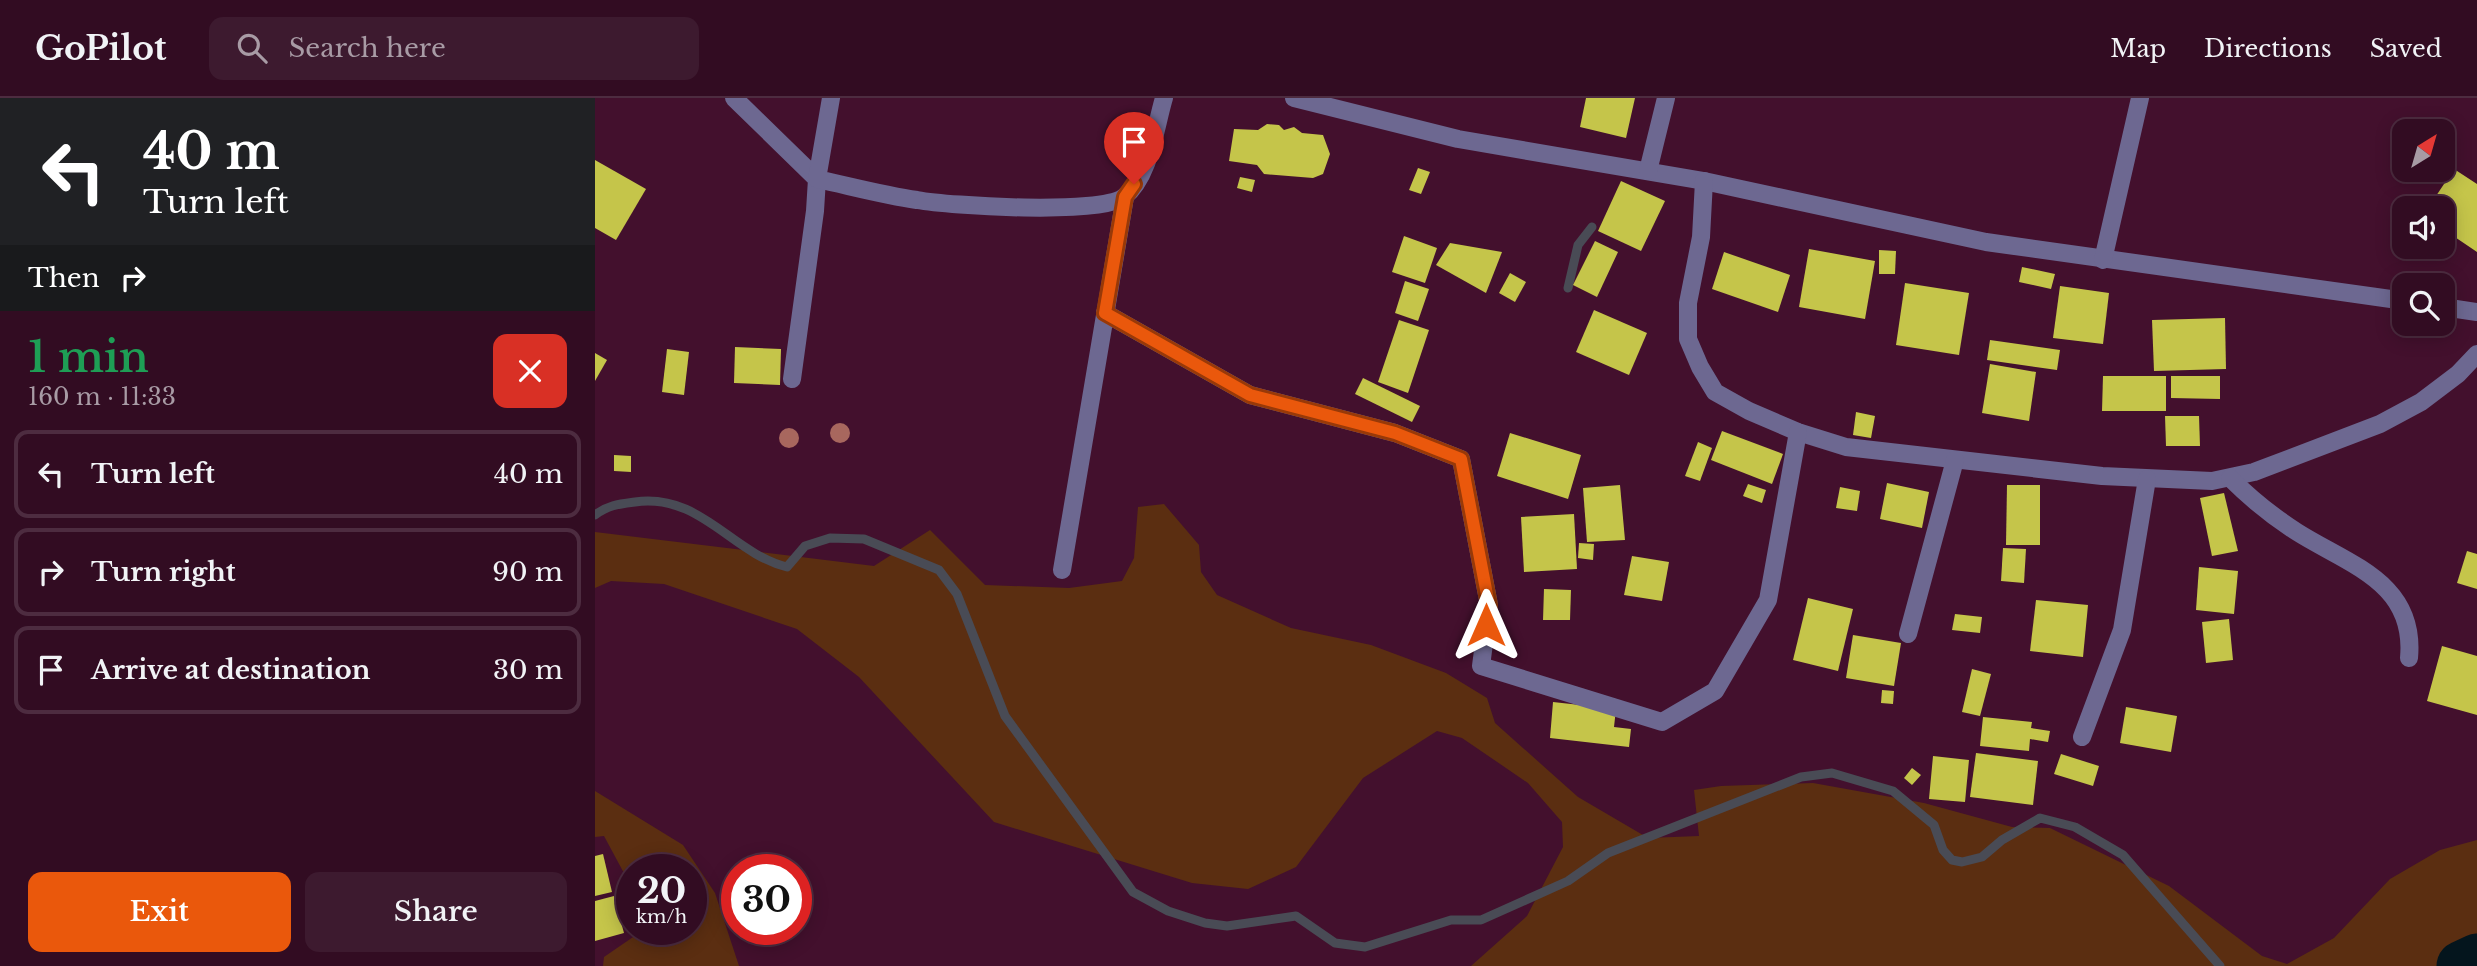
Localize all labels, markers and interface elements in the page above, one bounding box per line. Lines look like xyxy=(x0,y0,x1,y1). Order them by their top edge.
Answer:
search box xyxy=(209,17,699,80)
text: GoPilot xyxy=(35,28,167,69)
icon: search xyxy=(233,29,271,67)
text: Search here xyxy=(289,32,446,64)
text: Map xyxy=(2110,34,2166,63)
text: Directions xyxy=(2204,34,2332,63)
text: Saved xyxy=(2370,34,2442,63)
pin xyxy=(1104,112,1164,184)
north arrow xyxy=(2392,119,2455,182)
map controls xyxy=(2392,119,2455,336)
text: 40 m xyxy=(143,121,280,182)
icon: arrive xyxy=(1115,123,1153,161)
icon: left xyxy=(28,126,119,217)
text: Turn left xyxy=(143,182,289,222)
button: sound xyxy=(2392,196,2455,259)
icon: right xyxy=(114,259,152,297)
text: Then xyxy=(28,262,100,294)
button: search xyxy=(2392,273,2455,336)
text: 1 min xyxy=(28,331,149,383)
button: close xyxy=(493,334,567,408)
text: 160 m · 11:33 xyxy=(28,383,176,411)
icon: left xyxy=(32,455,70,493)
text: Turn left xyxy=(91,458,215,490)
text: 40 m xyxy=(494,458,563,490)
icon: right xyxy=(32,553,70,591)
text: Turn right xyxy=(91,556,236,588)
text: 90 m xyxy=(492,556,563,588)
position arrow xyxy=(1449,588,1523,662)
icon: arrive xyxy=(32,651,70,689)
text: Arrive at destination xyxy=(91,654,371,686)
text: 30 m xyxy=(493,654,563,686)
speed limit sign: 30 xyxy=(721,854,812,945)
text: 20 xyxy=(637,869,686,912)
button: Exit xyxy=(28,872,291,952)
button: Share xyxy=(305,872,567,952)
text: km/h xyxy=(636,906,687,928)

